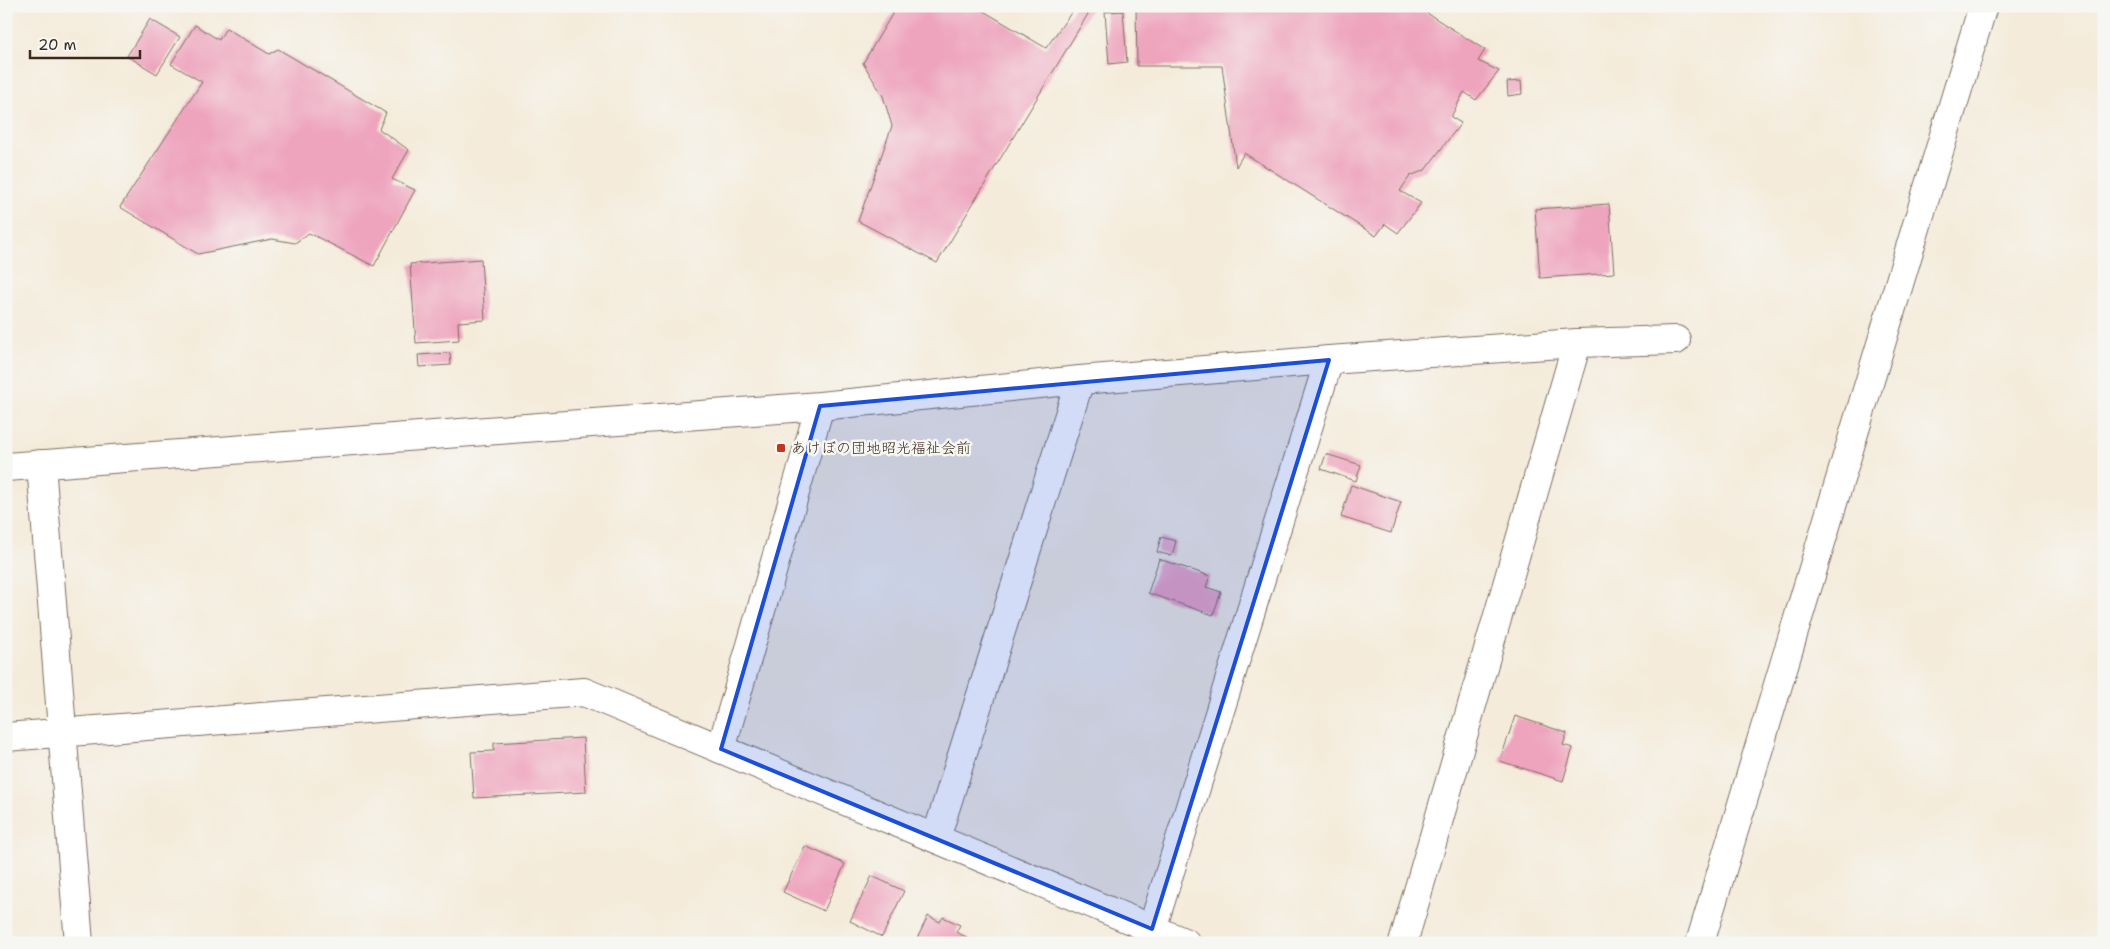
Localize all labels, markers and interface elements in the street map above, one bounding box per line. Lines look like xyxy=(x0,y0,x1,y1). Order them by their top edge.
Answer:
scale bar xyxy=(30,28,140,60)
text: 20 m xyxy=(38,35,77,55)
place label: あけぼの団地昭光福祉会前 xyxy=(791,438,971,458)
marker: あけぼの団地昭光福祉会前 xyxy=(775,442,787,454)

